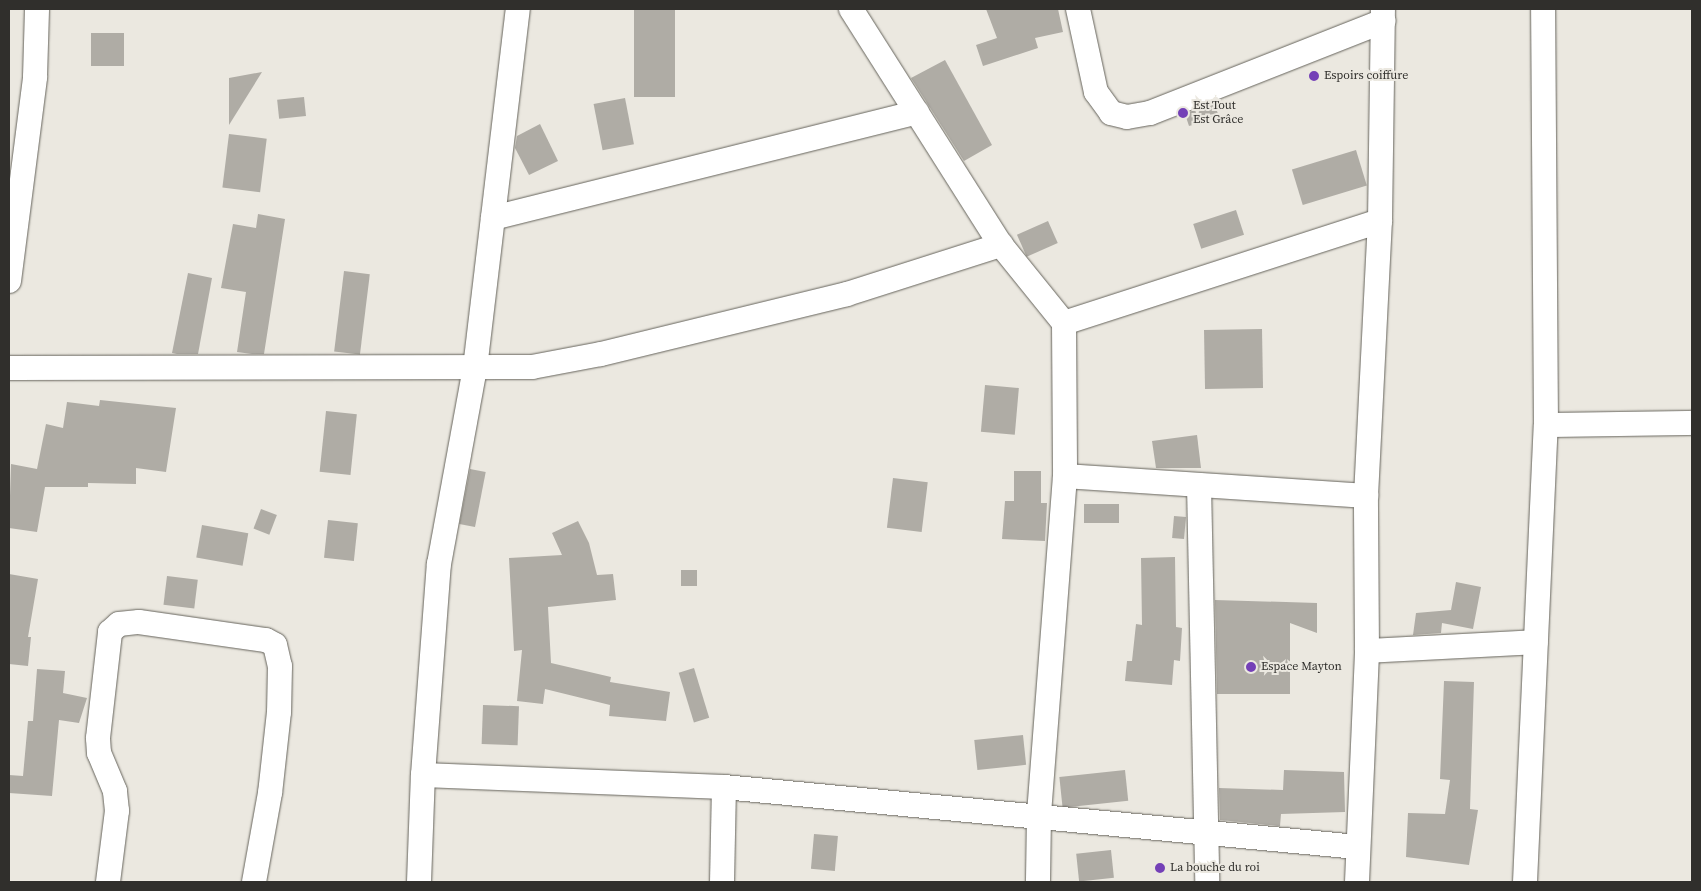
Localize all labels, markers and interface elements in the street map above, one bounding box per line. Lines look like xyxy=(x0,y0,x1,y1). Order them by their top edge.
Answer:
place label: Espoirs coiffure xyxy=(1324,69,1408,83)
marker: Espoirs coiffure xyxy=(1308,70,1320,82)
place label: Est Tout Est Grâce xyxy=(1193,99,1243,127)
marker: Est Tout Est Grâce xyxy=(1177,107,1189,119)
place label: Espace Mayton xyxy=(1261,660,1342,674)
marker: Espace Mayton xyxy=(1245,661,1257,673)
place label: La bouche du roi xyxy=(1170,861,1260,875)
marker: La bouche du roi xyxy=(1154,862,1166,874)

